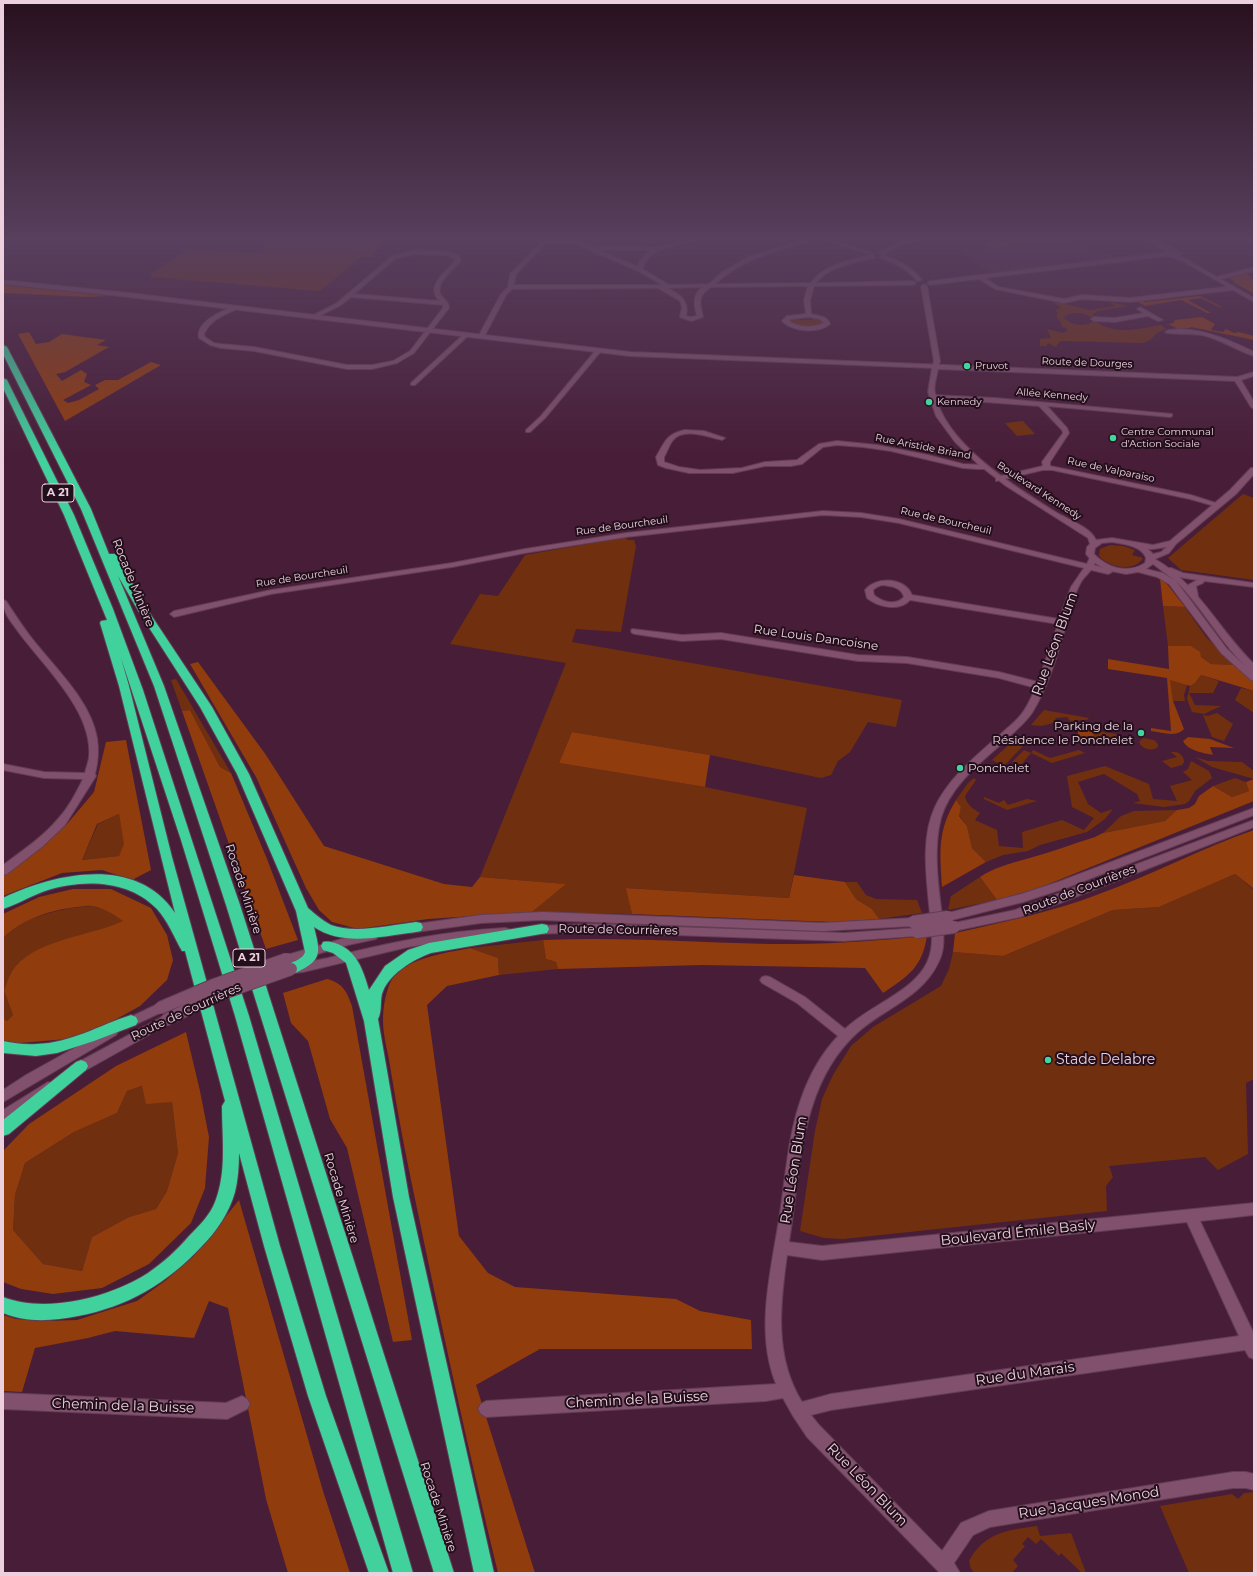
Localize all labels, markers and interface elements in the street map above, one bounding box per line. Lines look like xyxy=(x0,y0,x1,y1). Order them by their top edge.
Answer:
street label: Route de Dourges xyxy=(1041,355,1133,371)
place label: Pruvot xyxy=(975,360,1008,372)
marker: Pruvot xyxy=(962,361,972,371)
street label: Allée Kennedy xyxy=(1016,386,1088,404)
place label: Kennedy xyxy=(937,396,982,408)
marker: Kennedy xyxy=(924,397,934,407)
place label: Centre Communal d'Action Sociale xyxy=(1121,426,1214,450)
street label: Rue Aristide Briand xyxy=(874,432,972,462)
marker: Centre Communal d'Action Sociale xyxy=(1108,433,1118,443)
street label: Rue de Valparaiso xyxy=(1066,455,1156,485)
street label: Boulevard Kennedy xyxy=(995,459,1083,523)
road number: A 21 xyxy=(42,484,74,502)
street label: Rue de Bourcheuil xyxy=(899,505,993,537)
street label: Rue de Bourcheuil xyxy=(575,514,669,538)
street label: Rocade Minière xyxy=(109,537,157,629)
street label: Rue de Bourcheuil xyxy=(255,564,349,590)
street label: Rue Léon Blum xyxy=(1029,590,1081,698)
street label: Rue Louis Dancoisne xyxy=(753,622,879,654)
place label: Parking de la Résidence le Ponchelet xyxy=(992,719,1133,747)
marker: Parking de la Résidence le Ponchelet xyxy=(1136,728,1146,738)
place label: Ponchelet xyxy=(968,761,1029,775)
marker: Ponchelet xyxy=(955,763,965,773)
street label: Rocade Minière xyxy=(222,842,264,936)
street label: Route de Courrières xyxy=(1021,862,1137,918)
street label: Route de Courrières xyxy=(558,922,678,938)
road number: A 21 xyxy=(233,949,265,967)
street label: Route de Courrières xyxy=(129,980,243,1044)
place label: Stade Delabre xyxy=(1056,1052,1155,1068)
marker: Stade Delabre xyxy=(1043,1055,1053,1065)
street label: Rue Léon Blum xyxy=(777,1115,811,1225)
street label: Rocade Minière xyxy=(320,1151,362,1245)
street label: Boulevard Émile Basly xyxy=(940,1217,1096,1249)
street label: Rue du Marais xyxy=(974,1359,1076,1389)
street label: Chemin de la Buisse xyxy=(565,1388,709,1412)
street label: Chemin de la Buisse xyxy=(51,1395,195,1417)
street label: Rue Léon Blum xyxy=(823,1440,911,1530)
street label: Rocade Minière xyxy=(417,1460,459,1554)
street label: Rue Jacques Monod xyxy=(1017,1484,1161,1522)

